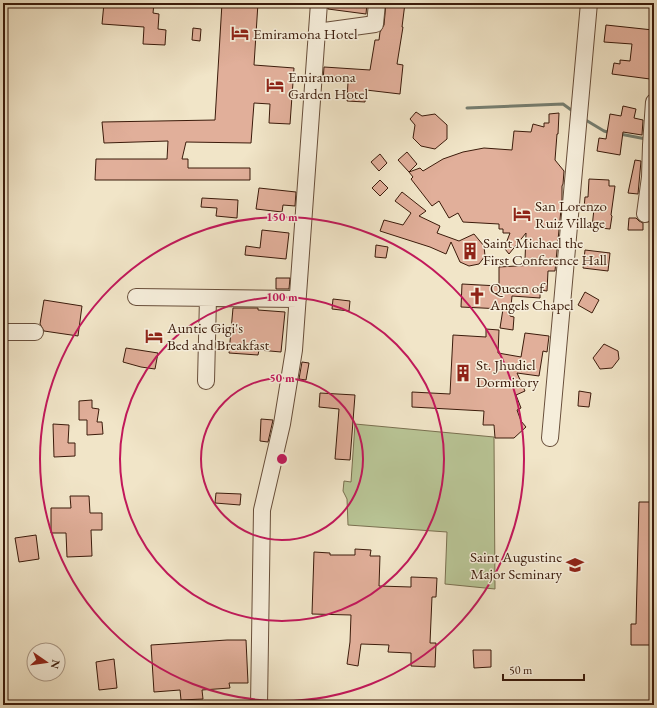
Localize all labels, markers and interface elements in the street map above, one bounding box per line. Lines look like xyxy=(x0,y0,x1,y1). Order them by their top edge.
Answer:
hotel icon: Emiramona Hotel xyxy=(230,23,250,43)
place label: Emiramona Hotel xyxy=(253,24,358,43)
place label: Emiramona Garden Hotel xyxy=(288,67,368,103)
hotel icon: Emiramona Garden Hotel xyxy=(265,75,285,95)
place label: San Lorenzo Ruiz Village xyxy=(535,196,607,232)
hotel icon: San Lorenzo Ruiz Village xyxy=(512,204,532,224)
text: 150 m xyxy=(266,209,298,225)
place label: Saint Michael the First Conference Hall xyxy=(483,233,607,269)
building icon: Saint Michael the First Conference Hall xyxy=(460,241,480,261)
place label: Queen of Angels Chapel xyxy=(489,278,574,314)
church icon: Queen of Angels Chapel xyxy=(467,286,487,306)
text: 100 m xyxy=(266,289,298,305)
place label: Auntie Gigi's Bed and Breakfast xyxy=(166,318,270,354)
hotel icon: Auntie Gigi's Bed and Breakfast xyxy=(144,326,164,346)
place label: St. Jhudiel Dormitory xyxy=(476,355,539,391)
building icon: St. Jhudiel Dormitory xyxy=(453,363,473,383)
text: 50 m xyxy=(269,370,295,386)
centre of rings xyxy=(275,452,289,466)
place label: Saint Augustine Major Seminary xyxy=(470,547,562,583)
school or university icon: Saint Augustine Major Seminary xyxy=(565,555,585,575)
north arrow xyxy=(26,642,66,682)
scale bar xyxy=(503,656,584,682)
text: N xyxy=(48,658,64,670)
text: 50 m xyxy=(509,662,533,678)

